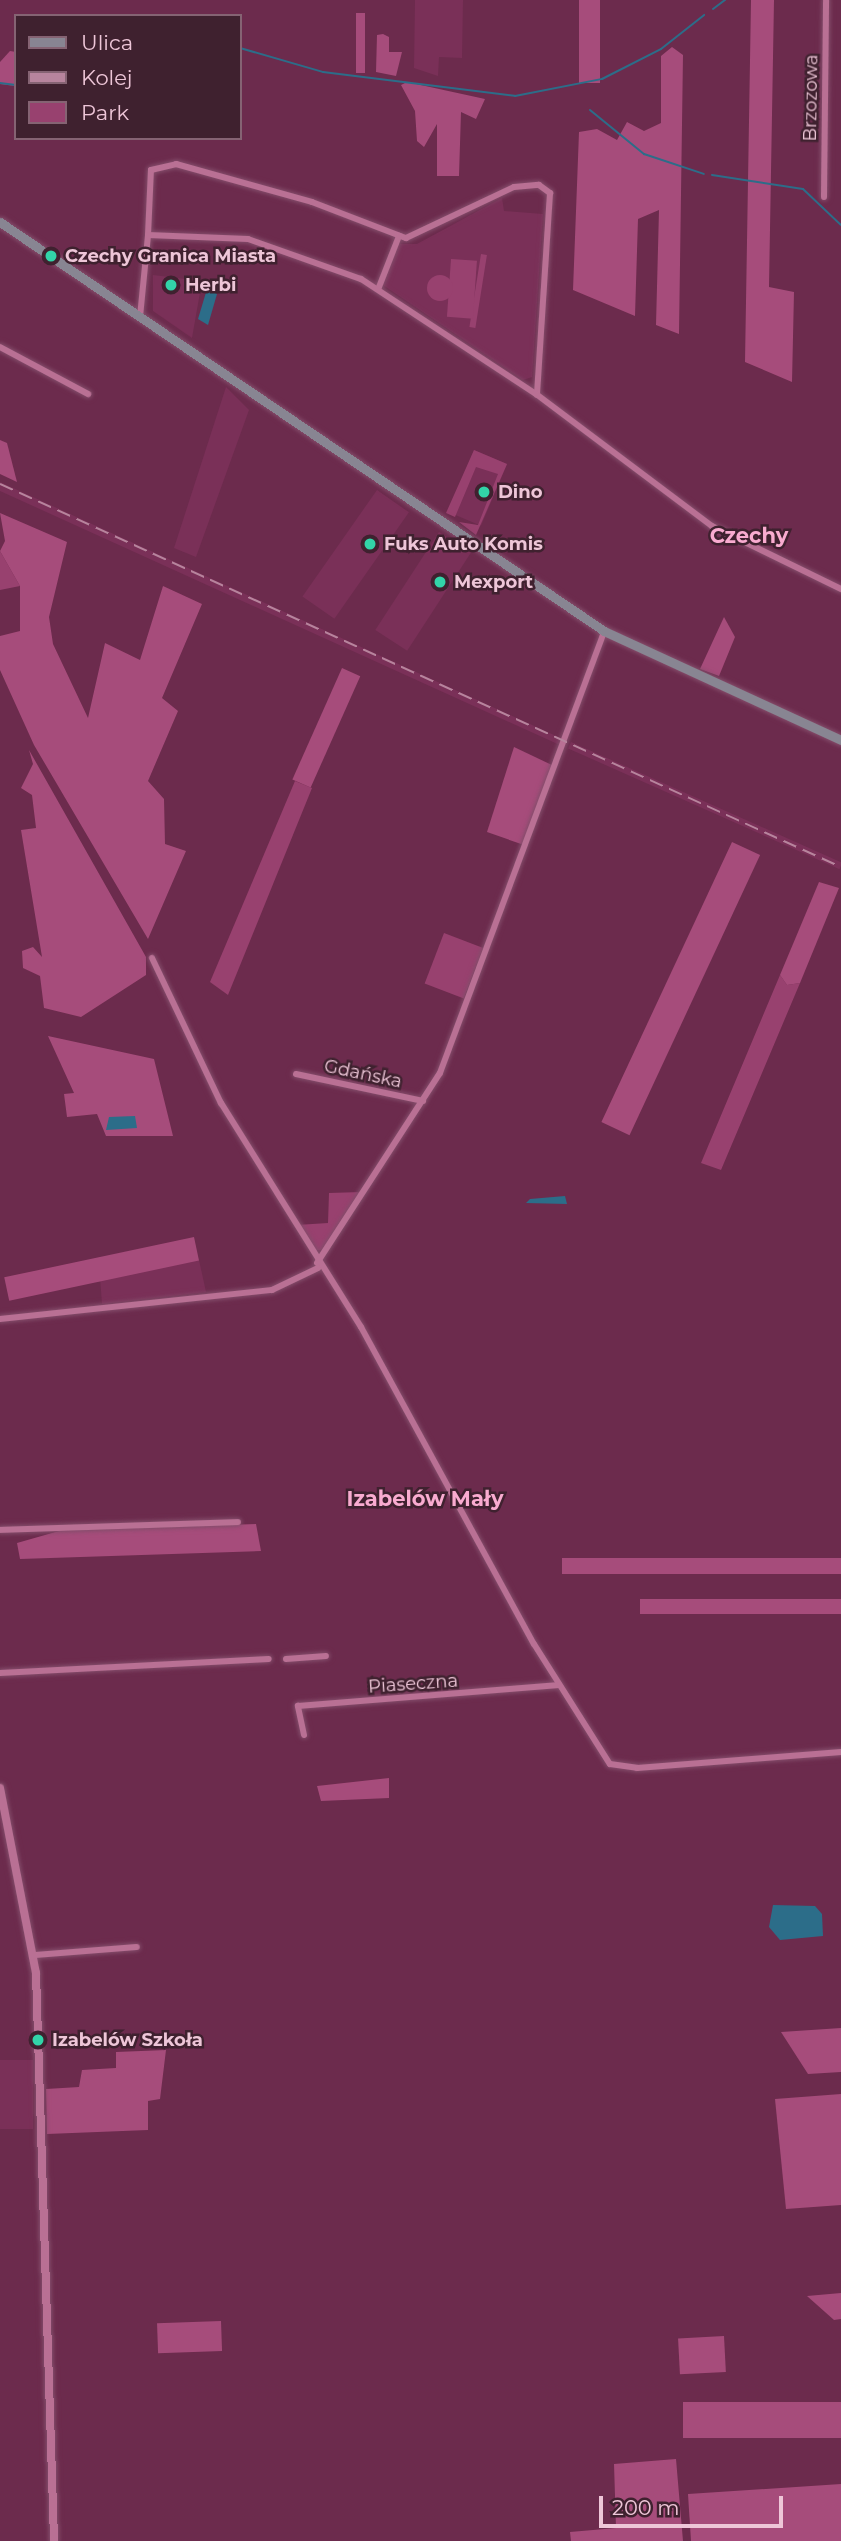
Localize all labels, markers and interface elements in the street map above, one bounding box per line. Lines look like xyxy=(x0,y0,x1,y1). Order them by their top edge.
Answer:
legend xyxy=(14,14,242,140)
text: Ulica xyxy=(81,30,133,55)
street label: Brzozowa xyxy=(799,54,823,142)
text: Kolej xyxy=(81,65,133,90)
text: Park xyxy=(81,100,129,125)
place label: Czechy Granica Miasta xyxy=(65,245,276,267)
marker: Czechy Granica Miasta xyxy=(43,248,59,264)
place label: Herbi xyxy=(185,274,236,296)
marker: Herbi xyxy=(163,277,179,293)
place label: Dino xyxy=(498,481,543,503)
marker: Dino xyxy=(476,484,492,500)
district label: Czechy xyxy=(710,523,788,549)
place label: Fuks Auto Komis xyxy=(384,533,543,555)
marker: Fuks Auto Komis xyxy=(362,536,378,552)
place label: Mexport xyxy=(454,571,533,593)
marker: Mexport xyxy=(432,574,448,590)
street label: Gdańska xyxy=(322,1055,404,1093)
district label: Izabelów Mały xyxy=(346,1486,504,1512)
street label: Piaseczna xyxy=(367,1670,459,1698)
place label: Izabelów Szkoła xyxy=(52,2029,203,2051)
marker: Izabelów Szkoła xyxy=(30,2032,46,2048)
scale bar xyxy=(603,2482,787,2526)
text: 200 m xyxy=(612,2495,679,2520)

